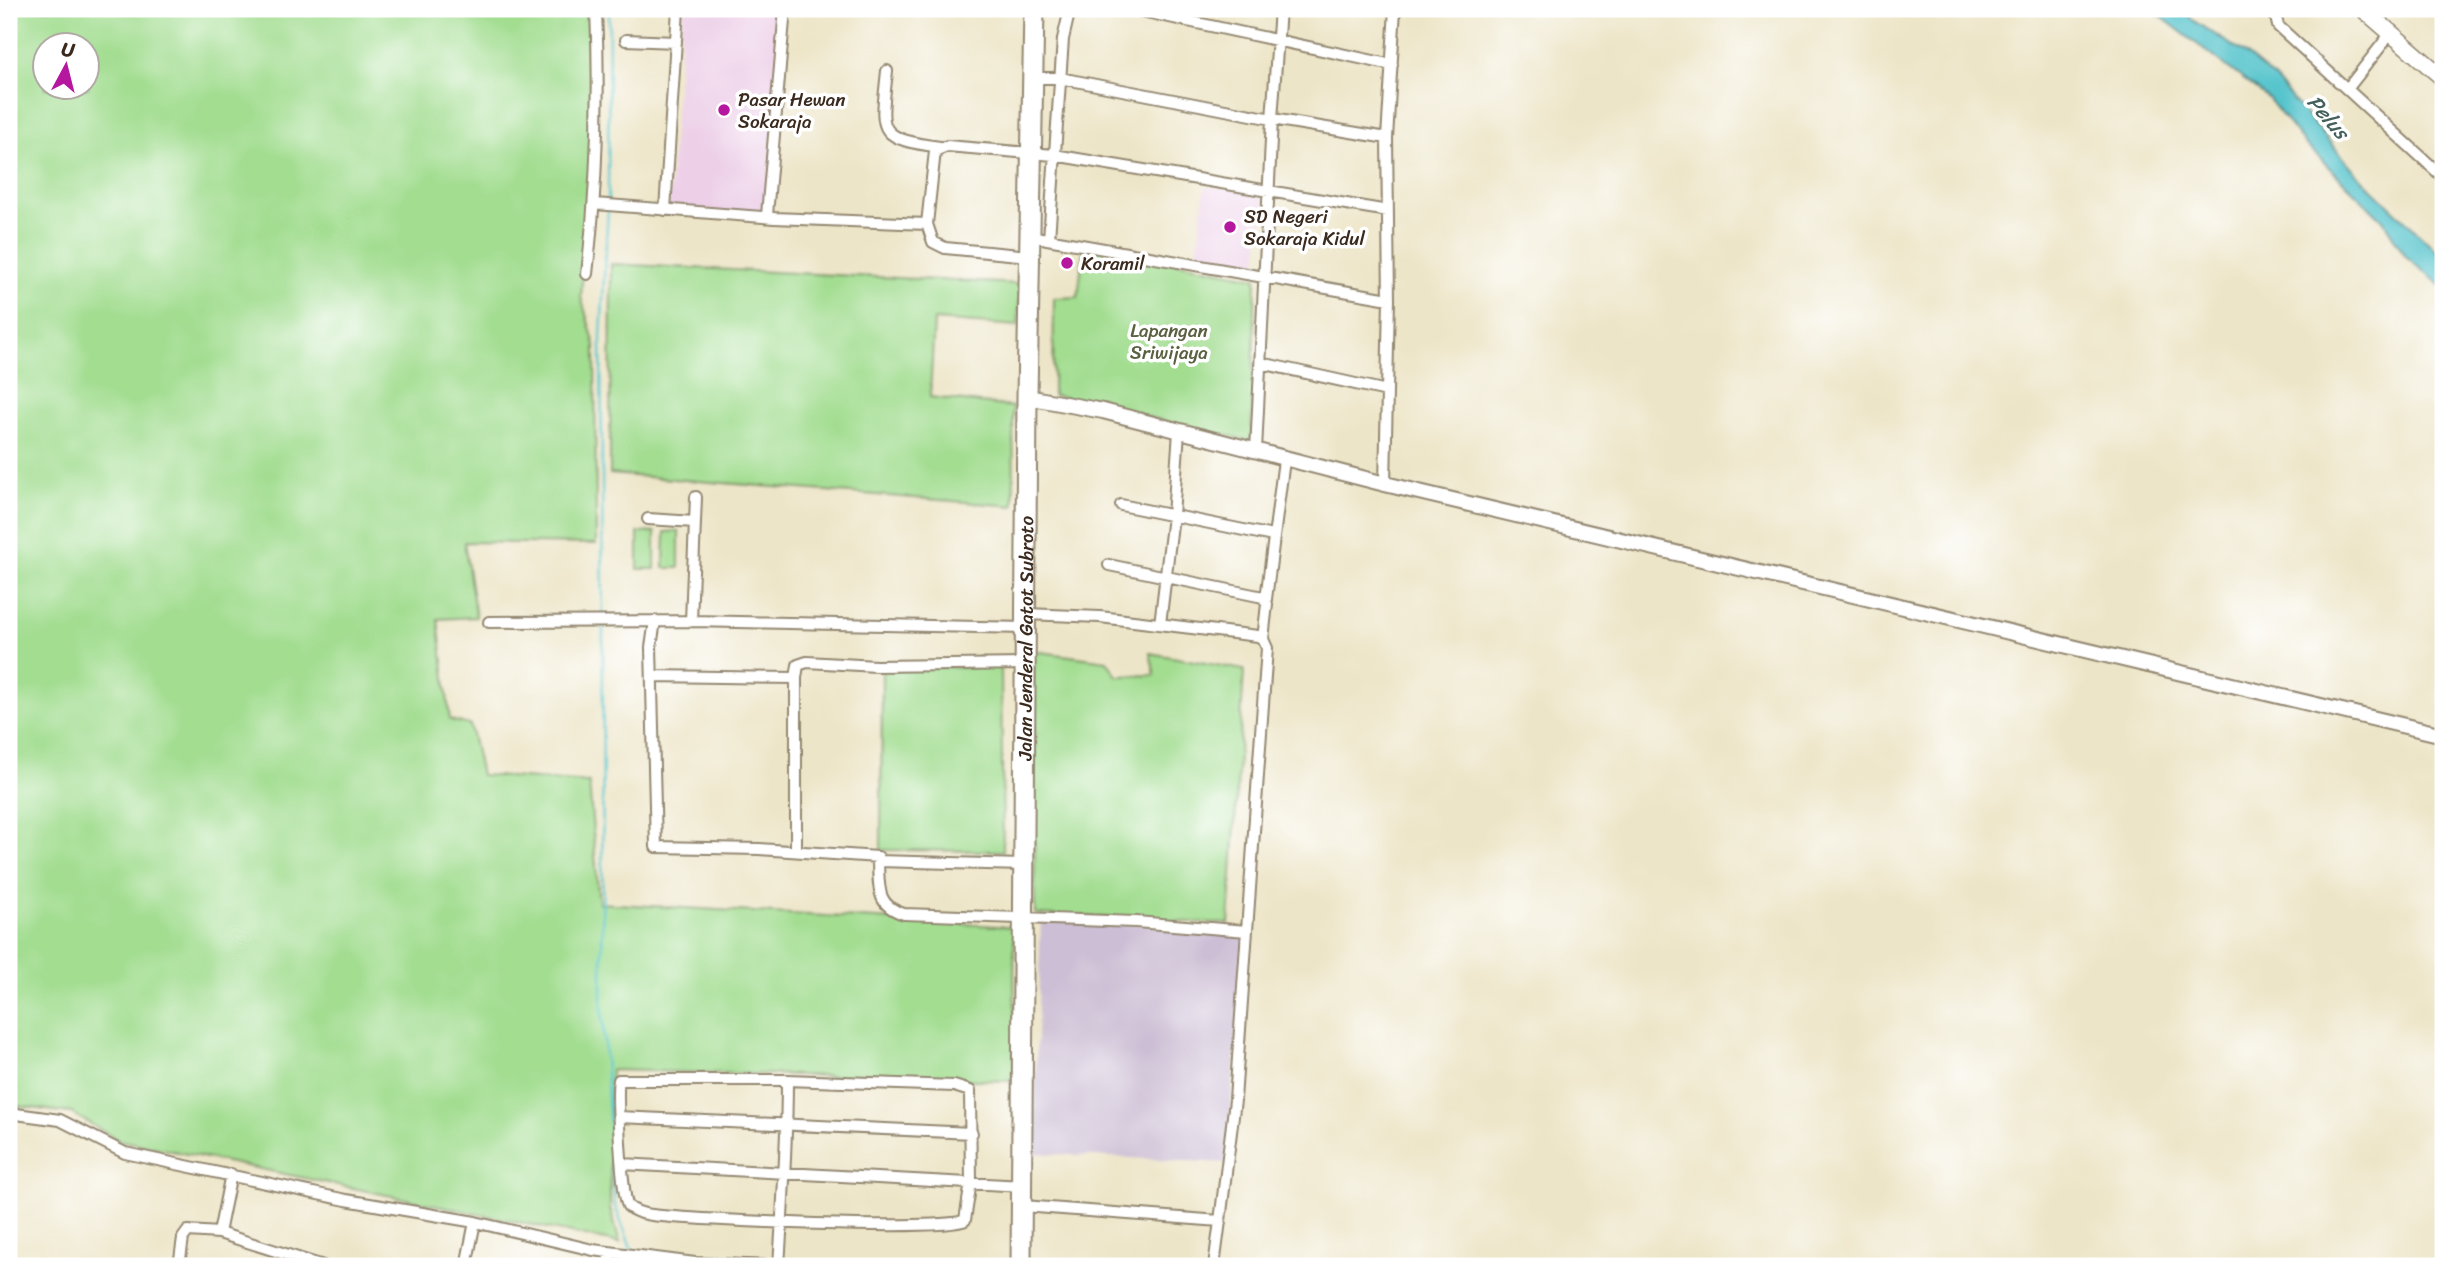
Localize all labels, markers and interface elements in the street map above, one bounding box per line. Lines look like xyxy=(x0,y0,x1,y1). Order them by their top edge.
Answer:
north arrow xyxy=(32,32,102,102)
text: U xyxy=(60,32,78,67)
place label: Pasar Hewan Sokaraja xyxy=(738,83,846,138)
water label: Pelus xyxy=(2297,85,2360,150)
marker: Pasar Hewan Sokaraja xyxy=(716,102,732,118)
place label: SD Negeri Sokaraja Kidul xyxy=(1244,200,1366,255)
marker: SD Negeri Sokaraja Kidul xyxy=(1222,219,1238,235)
place label: Koramil xyxy=(1081,247,1145,280)
marker: Koramil xyxy=(1059,255,1075,271)
park label: Lapangan Sriwijaya xyxy=(1130,314,1208,369)
street label: Jalan Jenderal Gatot Subroto xyxy=(1008,515,1043,761)

